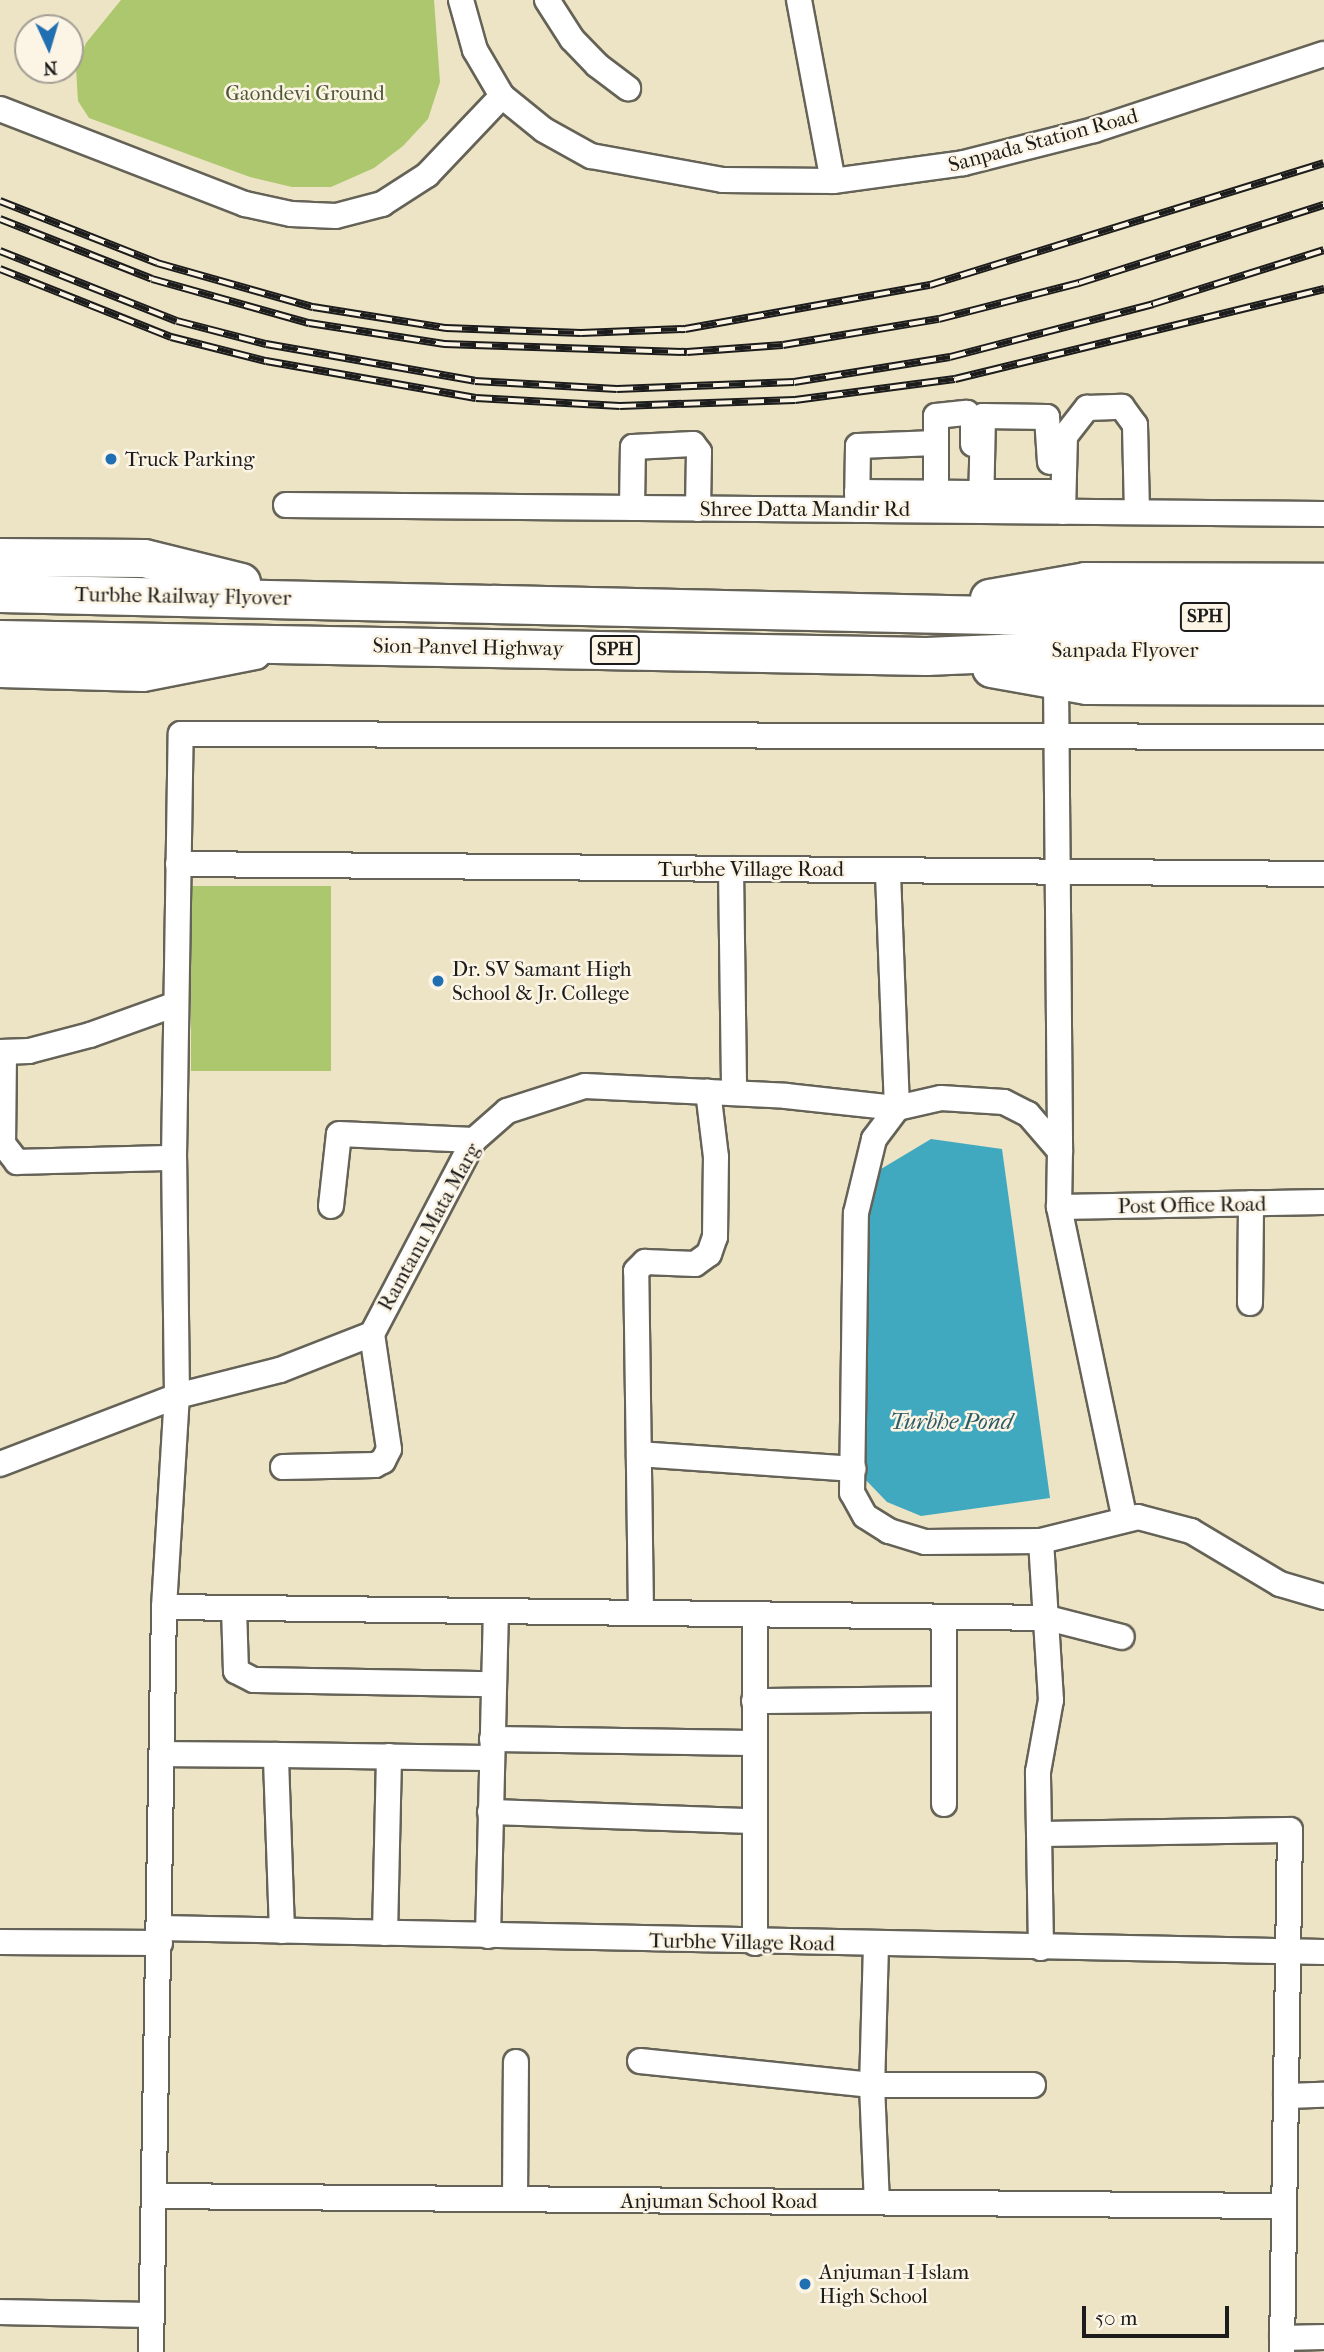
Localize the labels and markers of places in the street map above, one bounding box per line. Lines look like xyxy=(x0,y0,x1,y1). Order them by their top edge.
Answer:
place label: Truck Parking xyxy=(125,446,254,472)
marker: Truck Parking xyxy=(103,451,119,467)
place label: Dr. SV Samant High School & Jr. College xyxy=(452,956,631,1006)
marker: Dr. SV Samant High School & Jr. College xyxy=(430,973,446,989)
place label: Anjuman-I-Islam High School xyxy=(819,2259,969,2309)
marker: Anjuman-I-Islam High School xyxy=(797,2276,813,2292)

